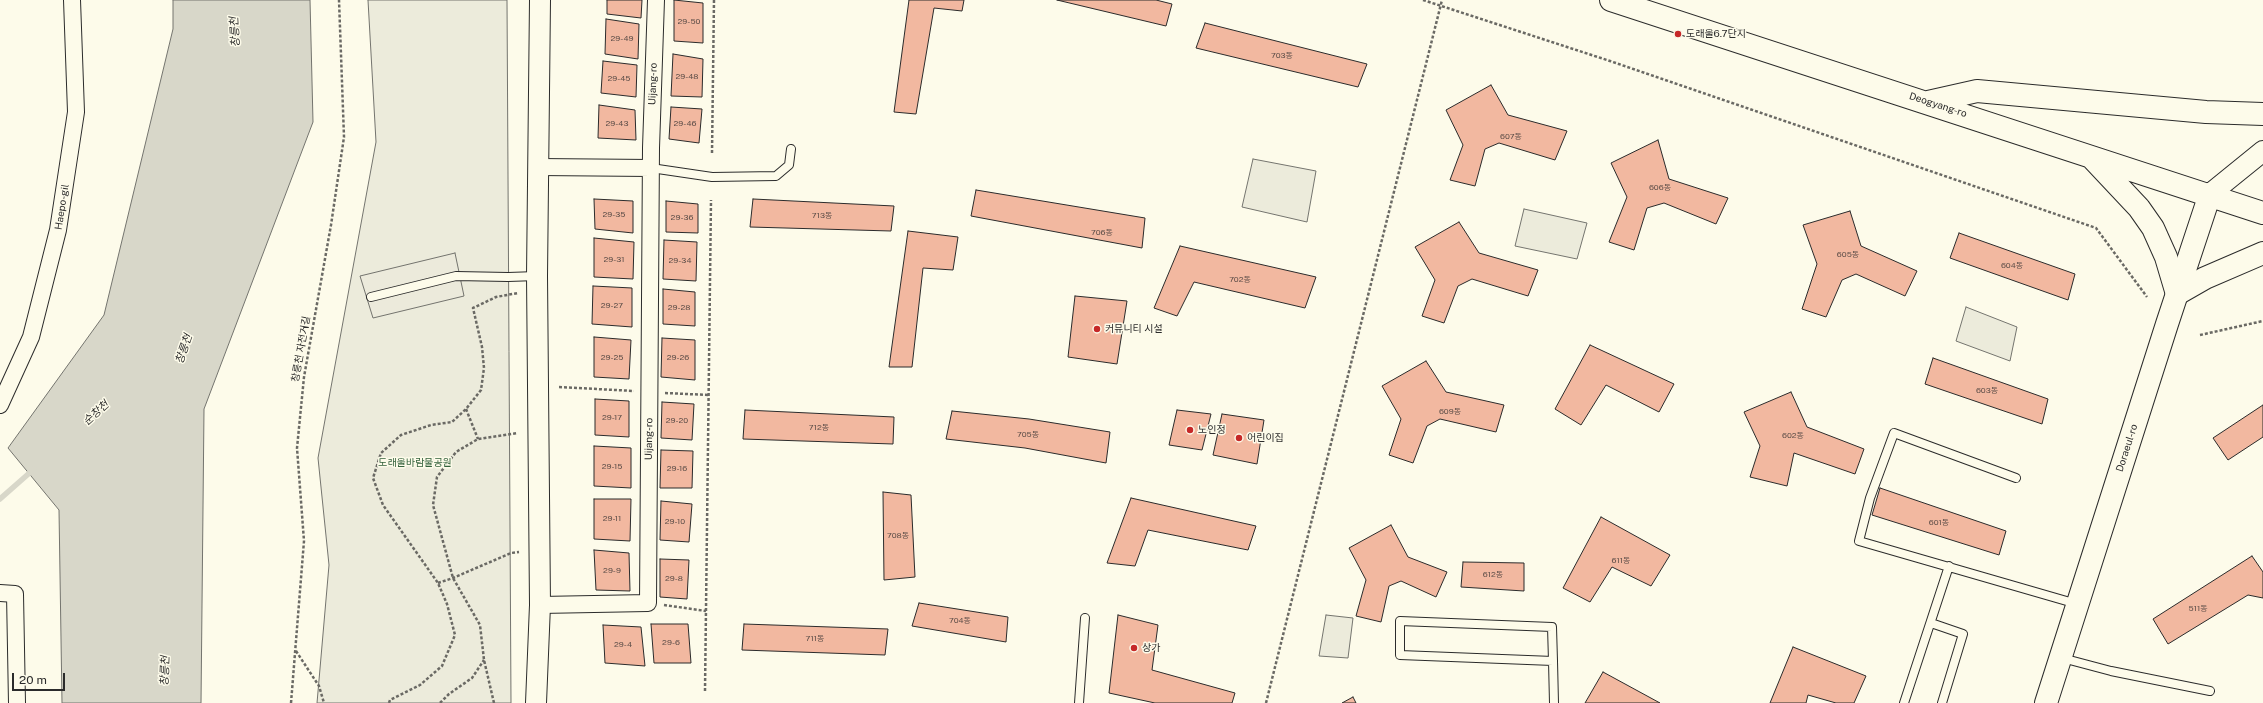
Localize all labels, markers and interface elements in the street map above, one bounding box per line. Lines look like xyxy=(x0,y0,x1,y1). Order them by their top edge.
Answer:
water label: 창릉천 xyxy=(228,16,242,48)
house number: 29-50 xyxy=(678,17,700,27)
place label: 도래울6.7단지 xyxy=(1686,28,1746,40)
marker: 도래울6.7단지 xyxy=(1673,29,1683,39)
house number: 29-49 xyxy=(611,34,633,44)
house number: 703동 xyxy=(1271,51,1293,61)
street label: Uijang-ro xyxy=(646,63,660,105)
house number: 29-48 xyxy=(676,72,698,82)
house number: 29-45 xyxy=(608,74,630,84)
street label: Deogyang-ro xyxy=(1908,90,1968,120)
house number: 29-43 xyxy=(606,119,628,129)
house number: 29-46 xyxy=(674,119,696,129)
house number: 607동 xyxy=(1500,132,1522,142)
street label: Haepo-gil xyxy=(52,183,72,231)
house number: 606동 xyxy=(1649,183,1671,193)
house number: 29-35 xyxy=(603,210,625,220)
house number: 713동 xyxy=(812,211,832,221)
house number: 29-36 xyxy=(671,213,693,223)
house number: 706동 xyxy=(1091,228,1113,238)
house number: 605동 xyxy=(1837,250,1859,260)
house number: 29-31 xyxy=(603,255,625,265)
house number: 29-34 xyxy=(669,256,691,266)
house number: 604동 xyxy=(2001,261,2023,271)
house number: 702동 xyxy=(1229,275,1251,285)
house number: 29-27 xyxy=(601,301,623,311)
house number: 29-28 xyxy=(668,303,690,313)
street label: 창릉천 자전거길 xyxy=(289,315,313,383)
place label: 커뮤니티 시설 xyxy=(1105,323,1163,335)
marker: 커뮤니티 시설 xyxy=(1092,324,1102,334)
water label: 창릉천 xyxy=(173,332,195,366)
house number: 29-25 xyxy=(601,353,623,363)
house number: 29-26 xyxy=(667,353,689,363)
house number: 603동 xyxy=(1976,386,1998,396)
water label: 순창천 xyxy=(80,398,112,428)
house number: 609동 xyxy=(1439,407,1461,417)
house number: 29-17 xyxy=(602,413,622,423)
house number: 29-20 xyxy=(666,416,688,426)
street label: Uijang-ro xyxy=(643,418,655,460)
house number: 712동 xyxy=(809,423,829,433)
street label: Doraeul-ro xyxy=(2114,423,2140,473)
place label: 노인정 xyxy=(1198,424,1226,436)
marker: 노인정 xyxy=(1185,425,1195,435)
house number: 705동 xyxy=(1017,430,1039,440)
house number: 602동 xyxy=(1782,431,1804,441)
place label: 어린이집 xyxy=(1247,432,1284,444)
marker: 어린이집 xyxy=(1234,433,1244,443)
park label: 도래울바람물공원 xyxy=(378,457,452,469)
house number: 29-15 xyxy=(602,462,622,472)
house number: 29-16 xyxy=(667,464,687,474)
house number: 29-11 xyxy=(603,514,621,524)
house number: 29-10 xyxy=(665,517,685,527)
house number: 601동 xyxy=(1929,518,1949,528)
house number: 708동 xyxy=(887,531,909,541)
house number: 611동 xyxy=(1612,556,1630,566)
house number: 29-9 xyxy=(603,566,621,576)
house number: 612동 xyxy=(1483,570,1503,580)
house number: 29-8 xyxy=(665,574,683,584)
house number: 511동 xyxy=(2189,604,2207,614)
house number: 704동 xyxy=(949,616,971,626)
house number: 711동 xyxy=(806,634,824,644)
house number: 29-6 xyxy=(662,638,680,648)
house number: 29-4 xyxy=(614,640,632,650)
place label: 상가 xyxy=(1142,642,1160,654)
marker: 상가 xyxy=(1129,643,1139,653)
water label: 창릉천 xyxy=(158,656,172,686)
scale bar xyxy=(14,665,67,691)
text: 20 m xyxy=(19,673,47,687)

